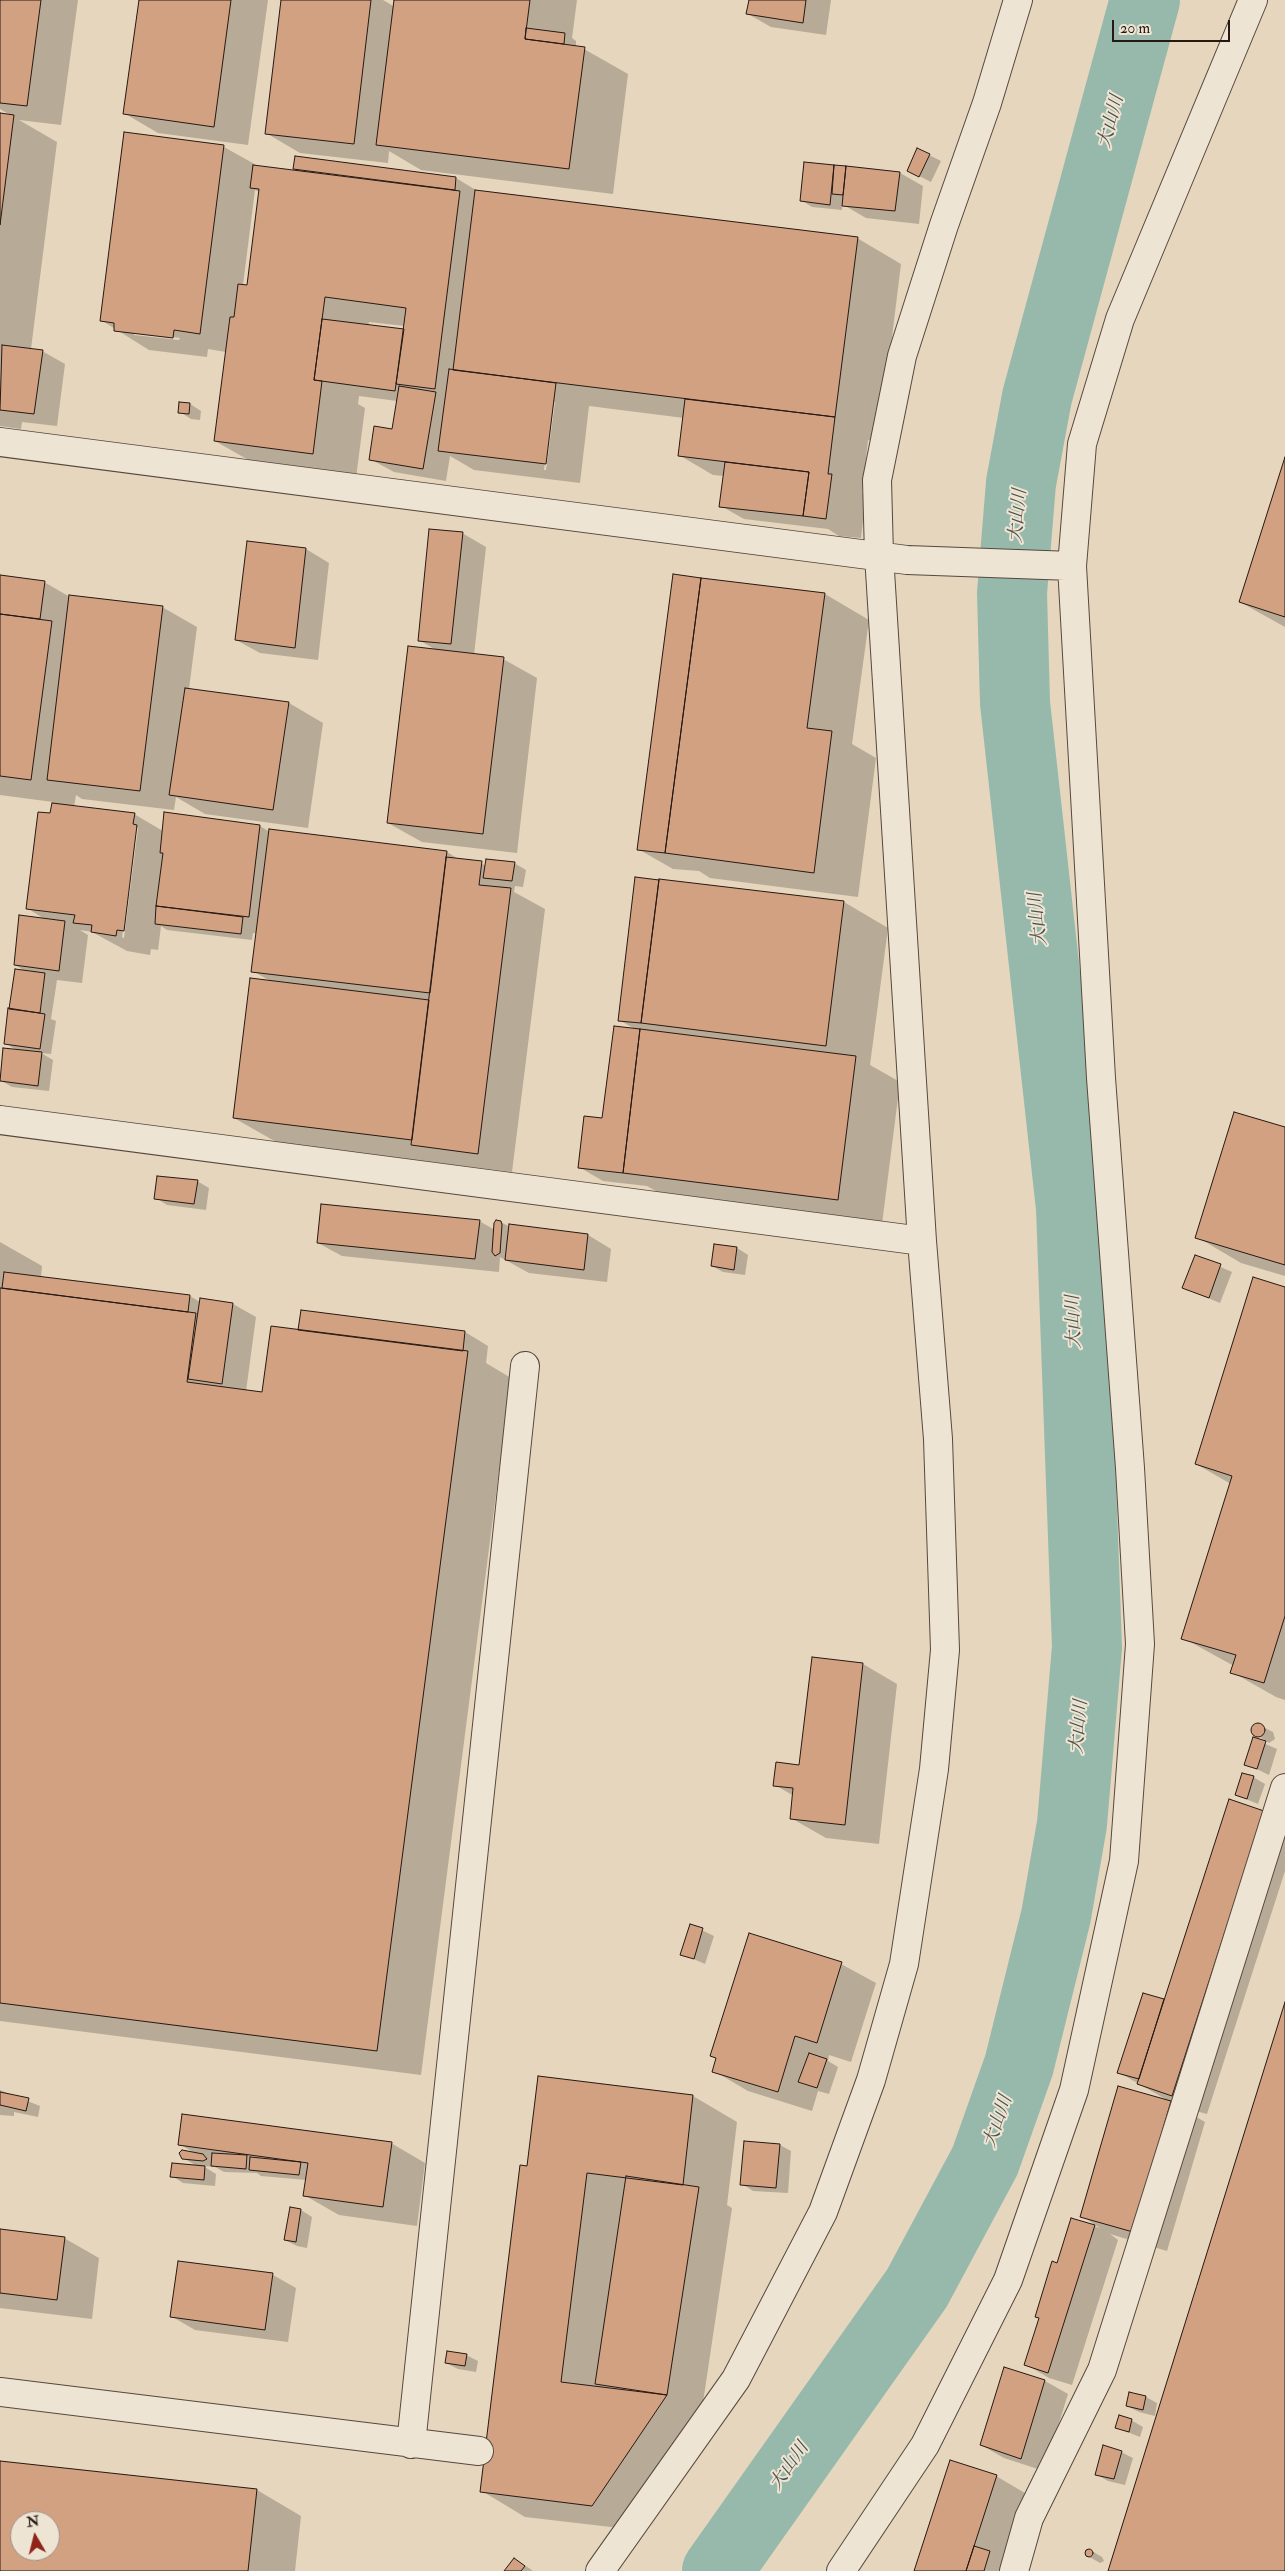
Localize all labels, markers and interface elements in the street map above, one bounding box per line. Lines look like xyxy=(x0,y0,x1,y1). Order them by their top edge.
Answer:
scale bar xyxy=(1115,10,1232,42)
text: 20 m xyxy=(1120,19,1150,38)
water label: 大山川 xyxy=(1095,93,1129,151)
water label: 大山川 xyxy=(1006,488,1032,544)
water label: 大山川 xyxy=(1025,891,1053,947)
water label: 大山川 xyxy=(1063,1295,1087,1349)
water label: 大山川 xyxy=(1067,1699,1093,1755)
water label: 大山川 xyxy=(980,2093,1018,2151)
water label: 大山川 xyxy=(766,2439,814,2495)
north arrow xyxy=(10,2511,60,2561)
text: N xyxy=(26,2512,40,2531)

